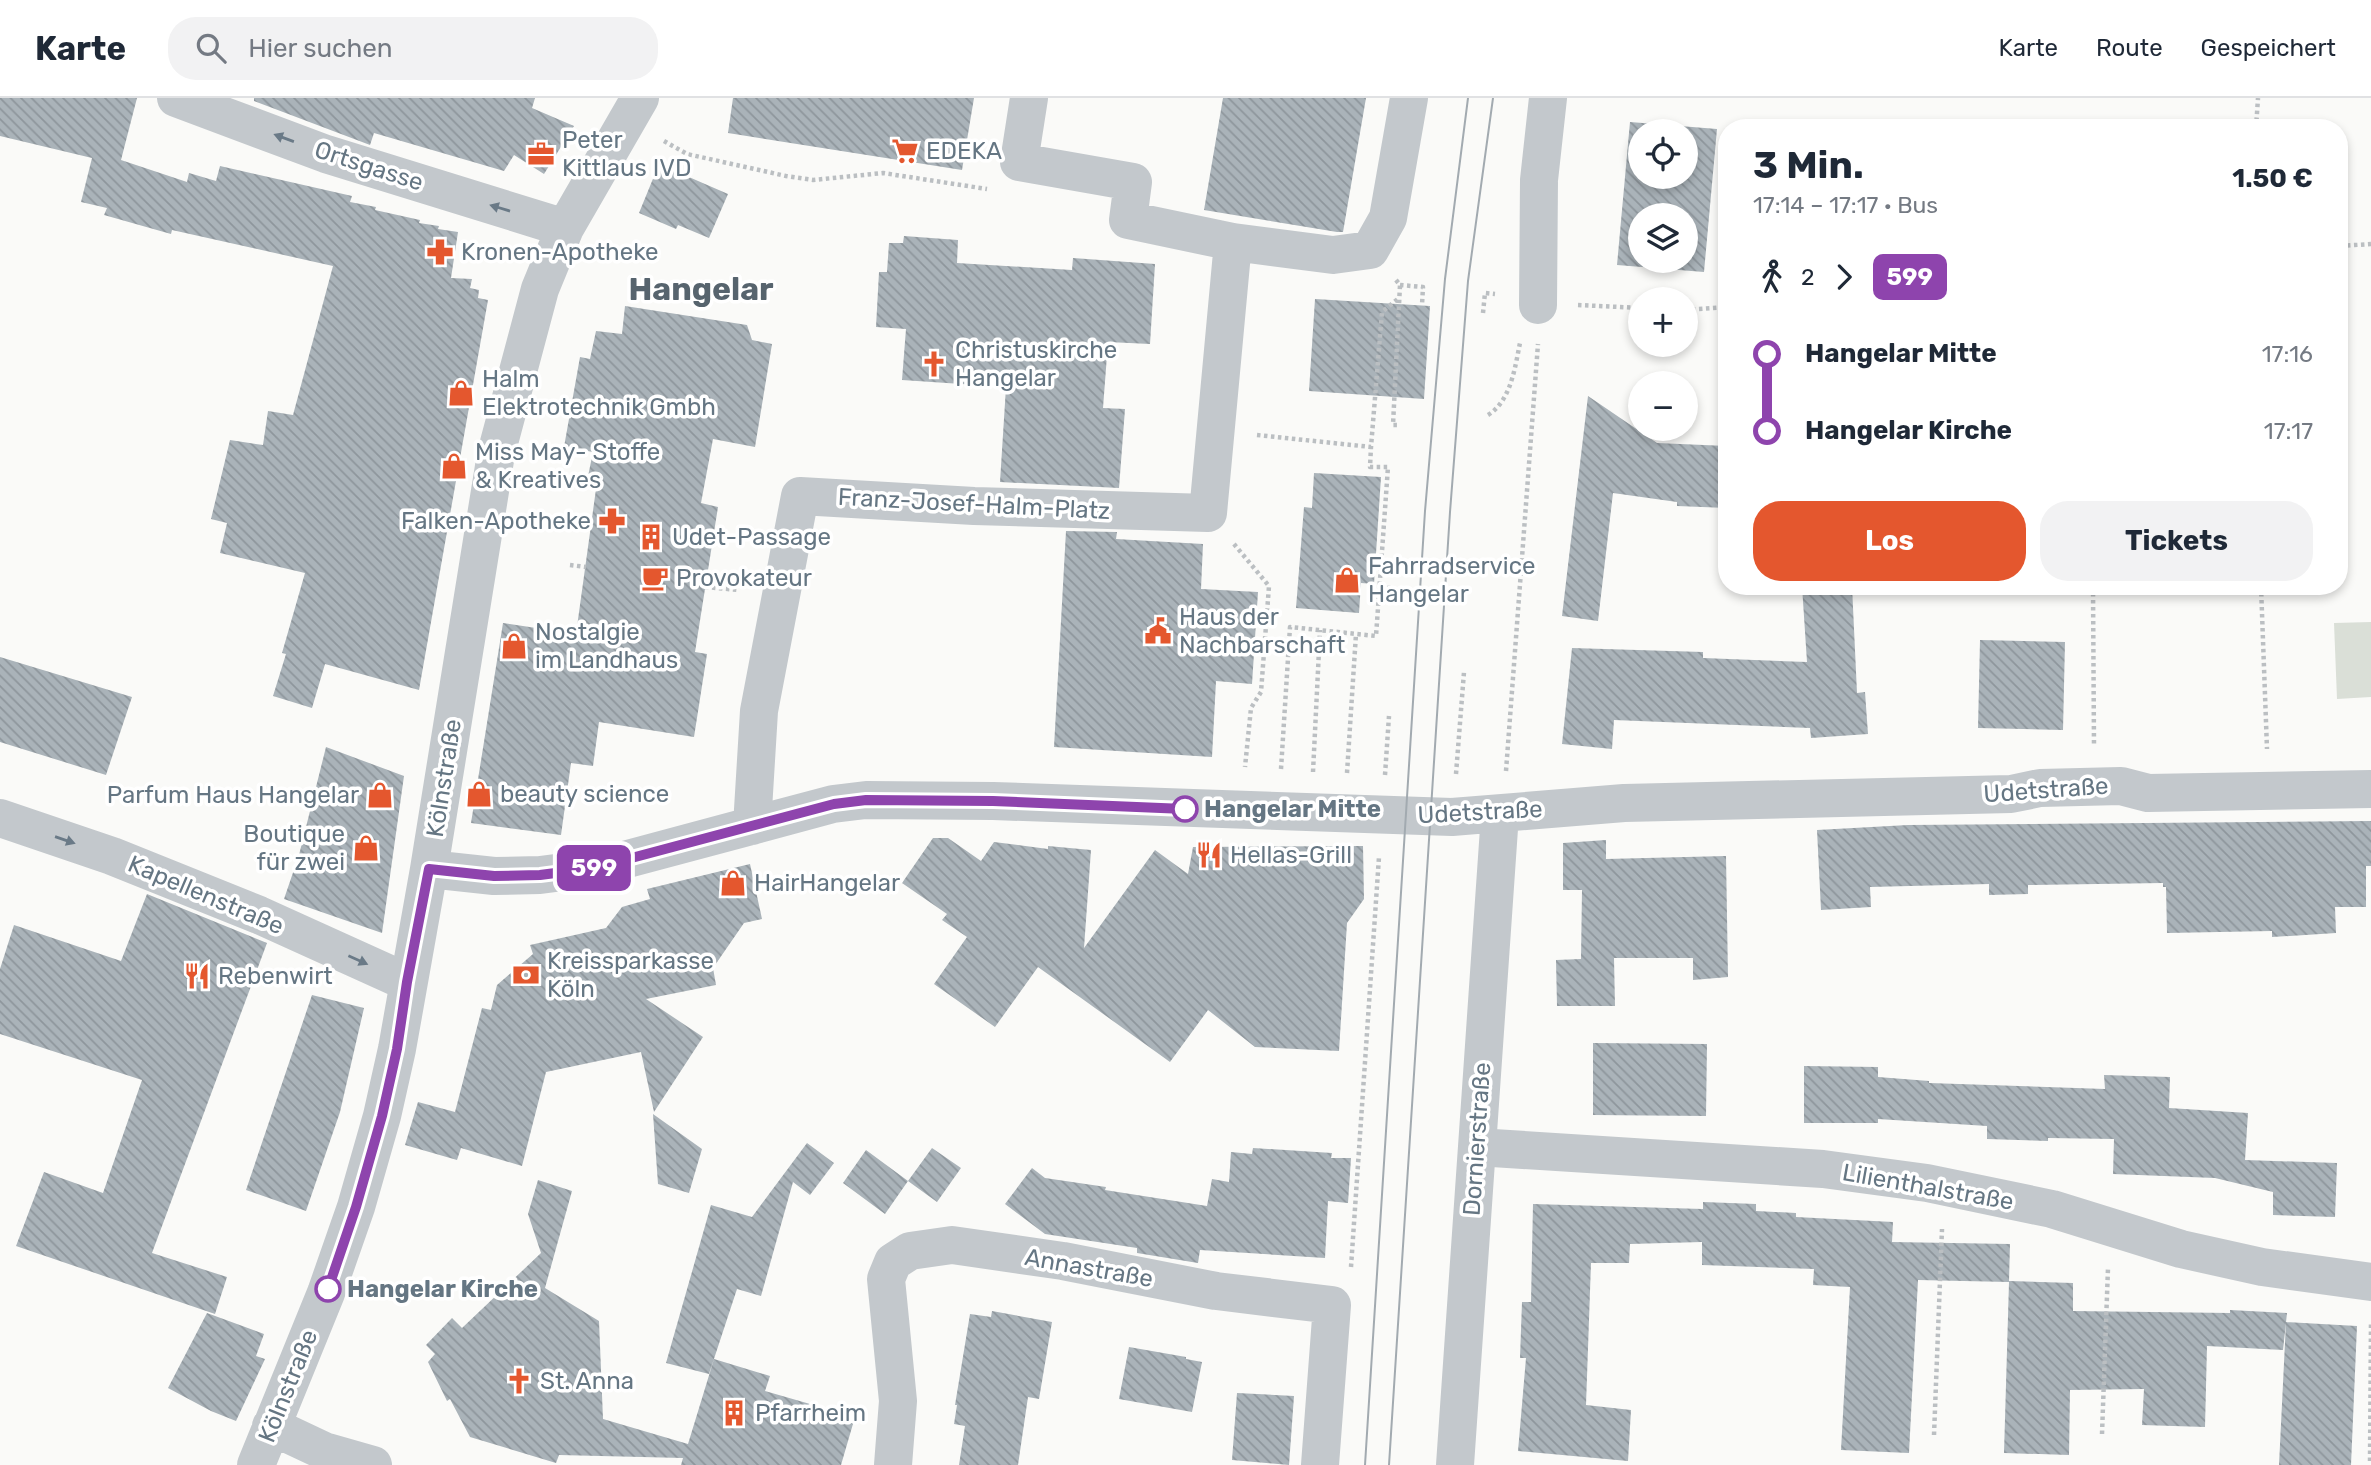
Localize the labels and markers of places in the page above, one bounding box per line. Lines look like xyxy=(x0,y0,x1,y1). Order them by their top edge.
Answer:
place label: Peter Kittlaus IVD xyxy=(562,126,691,182)
supermarket icon: EDEKA xyxy=(890,136,920,166)
place label: EDEKA xyxy=(926,137,1002,165)
office icon: Peter Kittlaus IVD xyxy=(526,139,556,169)
pharmacy icon: Kronen-Apotheke xyxy=(425,237,455,267)
place label: Kronen-Apotheke xyxy=(461,238,658,266)
place label: Christuskirche Hangelar xyxy=(955,336,1117,392)
church icon: Christuskirche Hangelar xyxy=(919,349,949,379)
place label: Halm Elektrotechnik Gmbh xyxy=(482,365,716,421)
shop icon: Halm Elektrotechnik Gmbh xyxy=(446,378,476,408)
place label: Miss May- Stoffe & Kreatives xyxy=(475,438,660,494)
shop icon: Miss May- Stoffe & Kreatives xyxy=(439,451,469,481)
pharmacy icon: Falken-Apotheke xyxy=(597,506,627,536)
place label: Falken-Apotheke xyxy=(401,507,591,535)
building icon: Udet-Passage xyxy=(636,522,666,552)
place label: Udet-Passage xyxy=(672,523,831,551)
place label: Fahrradservice Hangelar xyxy=(1368,552,1535,608)
cafe icon: Provokateur xyxy=(640,563,670,593)
place label: Provokateur xyxy=(676,564,812,592)
shop icon: Fahrradservice Hangelar xyxy=(1332,565,1362,595)
place label: Haus der Nachbarschaft xyxy=(1179,603,1345,659)
public building icon: Haus der Nachbarschaft xyxy=(1143,616,1173,646)
place label: Nostalgie im Landhaus xyxy=(535,618,678,674)
shop icon: Nostalgie im Landhaus xyxy=(499,631,529,661)
shop icon: beauty science xyxy=(464,779,494,809)
shop icon: Parfum Haus Hangelar xyxy=(365,780,395,810)
place label: beauty science xyxy=(500,780,669,808)
place label: Parfum Haus Hangelar xyxy=(107,781,359,809)
place label: Hangelar Mitte xyxy=(1204,795,1381,823)
marker: Hangelar Mitte xyxy=(1172,796,1198,822)
place label: Boutique für zwei xyxy=(243,820,345,876)
shop icon: Boutique für zwei xyxy=(351,833,381,863)
restaurant icon: Hellas-Grill xyxy=(1194,840,1224,870)
place label: Hellas-Grill xyxy=(1230,841,1352,869)
shop icon: HairHangelar xyxy=(718,868,748,898)
place label: HairHangelar xyxy=(754,869,900,897)
place label: Kreissparkasse Köln xyxy=(547,947,714,1003)
bank icon: Kreissparkasse Köln xyxy=(511,960,541,990)
restaurant icon: Rebenwirt xyxy=(182,961,212,991)
place label: Rebenwirt xyxy=(218,962,333,990)
place label: Hangelar Kirche xyxy=(347,1275,538,1303)
marker: Hangelar Kirche xyxy=(315,1276,341,1302)
church icon: St. Anna xyxy=(504,1366,534,1396)
place label: St. Anna xyxy=(540,1367,634,1395)
building icon: Pfarrheim xyxy=(719,1398,749,1428)
place label: Pfarrheim xyxy=(755,1399,866,1427)

